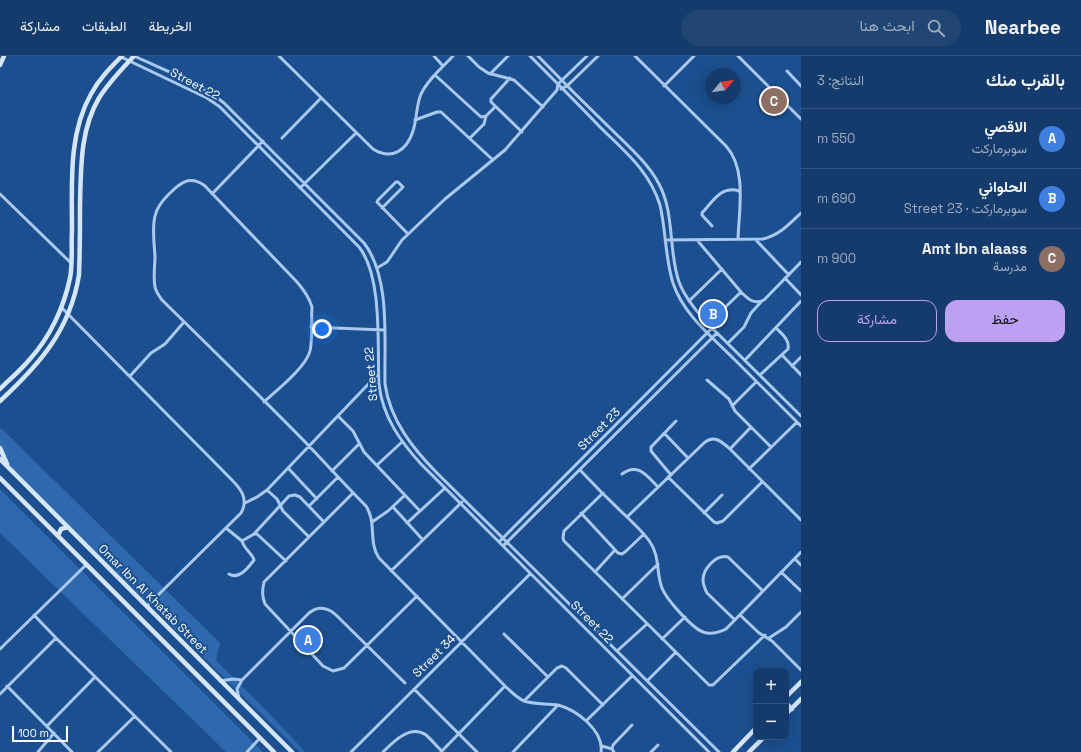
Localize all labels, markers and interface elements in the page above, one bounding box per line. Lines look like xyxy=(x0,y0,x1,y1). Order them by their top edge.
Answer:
search box xyxy=(681,10,961,46)
text: Nearbee xyxy=(985,15,1061,40)
text: ابحث هنا xyxy=(859,16,915,35)
text: مشاركة xyxy=(20,17,60,35)
text: الطبقات xyxy=(82,17,126,35)
text: الخريطة xyxy=(148,17,192,35)
icon: search xyxy=(925,17,947,39)
street label: Street 22 xyxy=(167,64,223,104)
north arrow xyxy=(705,68,741,104)
text: بالقرب منك xyxy=(986,69,1065,91)
text: النتائج: 3 xyxy=(817,72,864,89)
pin: C xyxy=(761,86,787,116)
text: الاقصي xyxy=(984,117,1027,136)
text: 550 m xyxy=(817,130,855,147)
text: A xyxy=(1048,130,1056,147)
text: سوبرماركت xyxy=(972,140,1027,157)
text: الحلواني xyxy=(979,177,1027,196)
text: 690 m xyxy=(817,190,856,207)
text: B xyxy=(1048,190,1056,207)
text: سوبرماركت · Street 23 xyxy=(904,200,1027,217)
text: Amt Ibn alaass xyxy=(922,239,1027,258)
text: 900 m xyxy=(817,250,856,267)
text: C xyxy=(1048,250,1056,267)
text: مدرسة xyxy=(993,258,1027,275)
pin: B xyxy=(700,299,726,329)
button: مشاركة xyxy=(817,300,937,342)
button: حفظ xyxy=(945,300,1065,342)
your location xyxy=(312,319,332,339)
street label: Street 22 xyxy=(361,346,381,402)
street label: Street 23 xyxy=(574,404,624,454)
street label: Omar Ibn Al Khatab Street xyxy=(95,541,211,657)
street label: Street 22 xyxy=(567,597,617,647)
pin: A xyxy=(295,625,321,655)
street label: Street 34 xyxy=(409,631,459,681)
map controls xyxy=(753,668,789,740)
button: + xyxy=(753,668,789,704)
button: − xyxy=(753,704,789,740)
scale bar xyxy=(12,724,68,743)
text: 100 m xyxy=(18,726,49,740)

